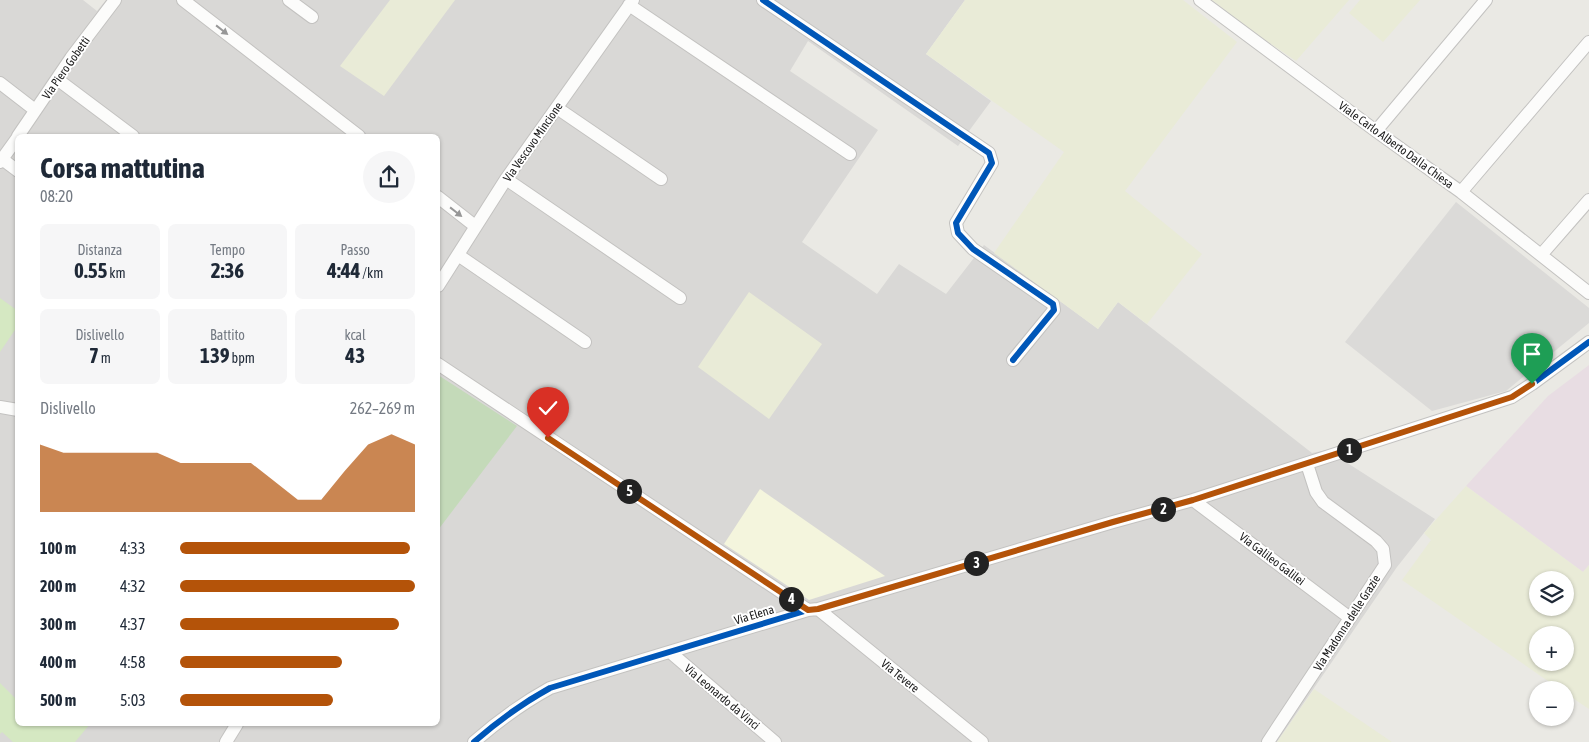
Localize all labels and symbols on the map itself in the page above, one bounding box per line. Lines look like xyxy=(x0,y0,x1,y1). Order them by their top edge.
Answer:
one-way arrow xyxy=(215,24,228,35)
street label: Via Piero Gobetti xyxy=(39,34,93,102)
street label: Viale Carlo Alberto Dalla Chiesa xyxy=(1336,99,1456,191)
street label: Via Vescovo Mincione xyxy=(500,100,566,184)
one-way arrow xyxy=(449,206,462,217)
pin xyxy=(1511,333,1553,384)
pin xyxy=(527,387,569,438)
pin: 1 xyxy=(1336,438,1362,462)
pin: 5 xyxy=(616,478,642,504)
pin: 2 xyxy=(1150,496,1176,522)
street label: Via Galileo Galilei xyxy=(1236,530,1308,588)
pin: 3 xyxy=(964,550,988,576)
street label: Via Madonna delle Grazie xyxy=(1311,572,1383,674)
pin: 4 xyxy=(778,586,804,612)
street label: Via Elena xyxy=(732,602,776,628)
street label: Via Tevere xyxy=(878,656,922,696)
street label: Via Leonardo da Vinci xyxy=(681,661,763,733)

